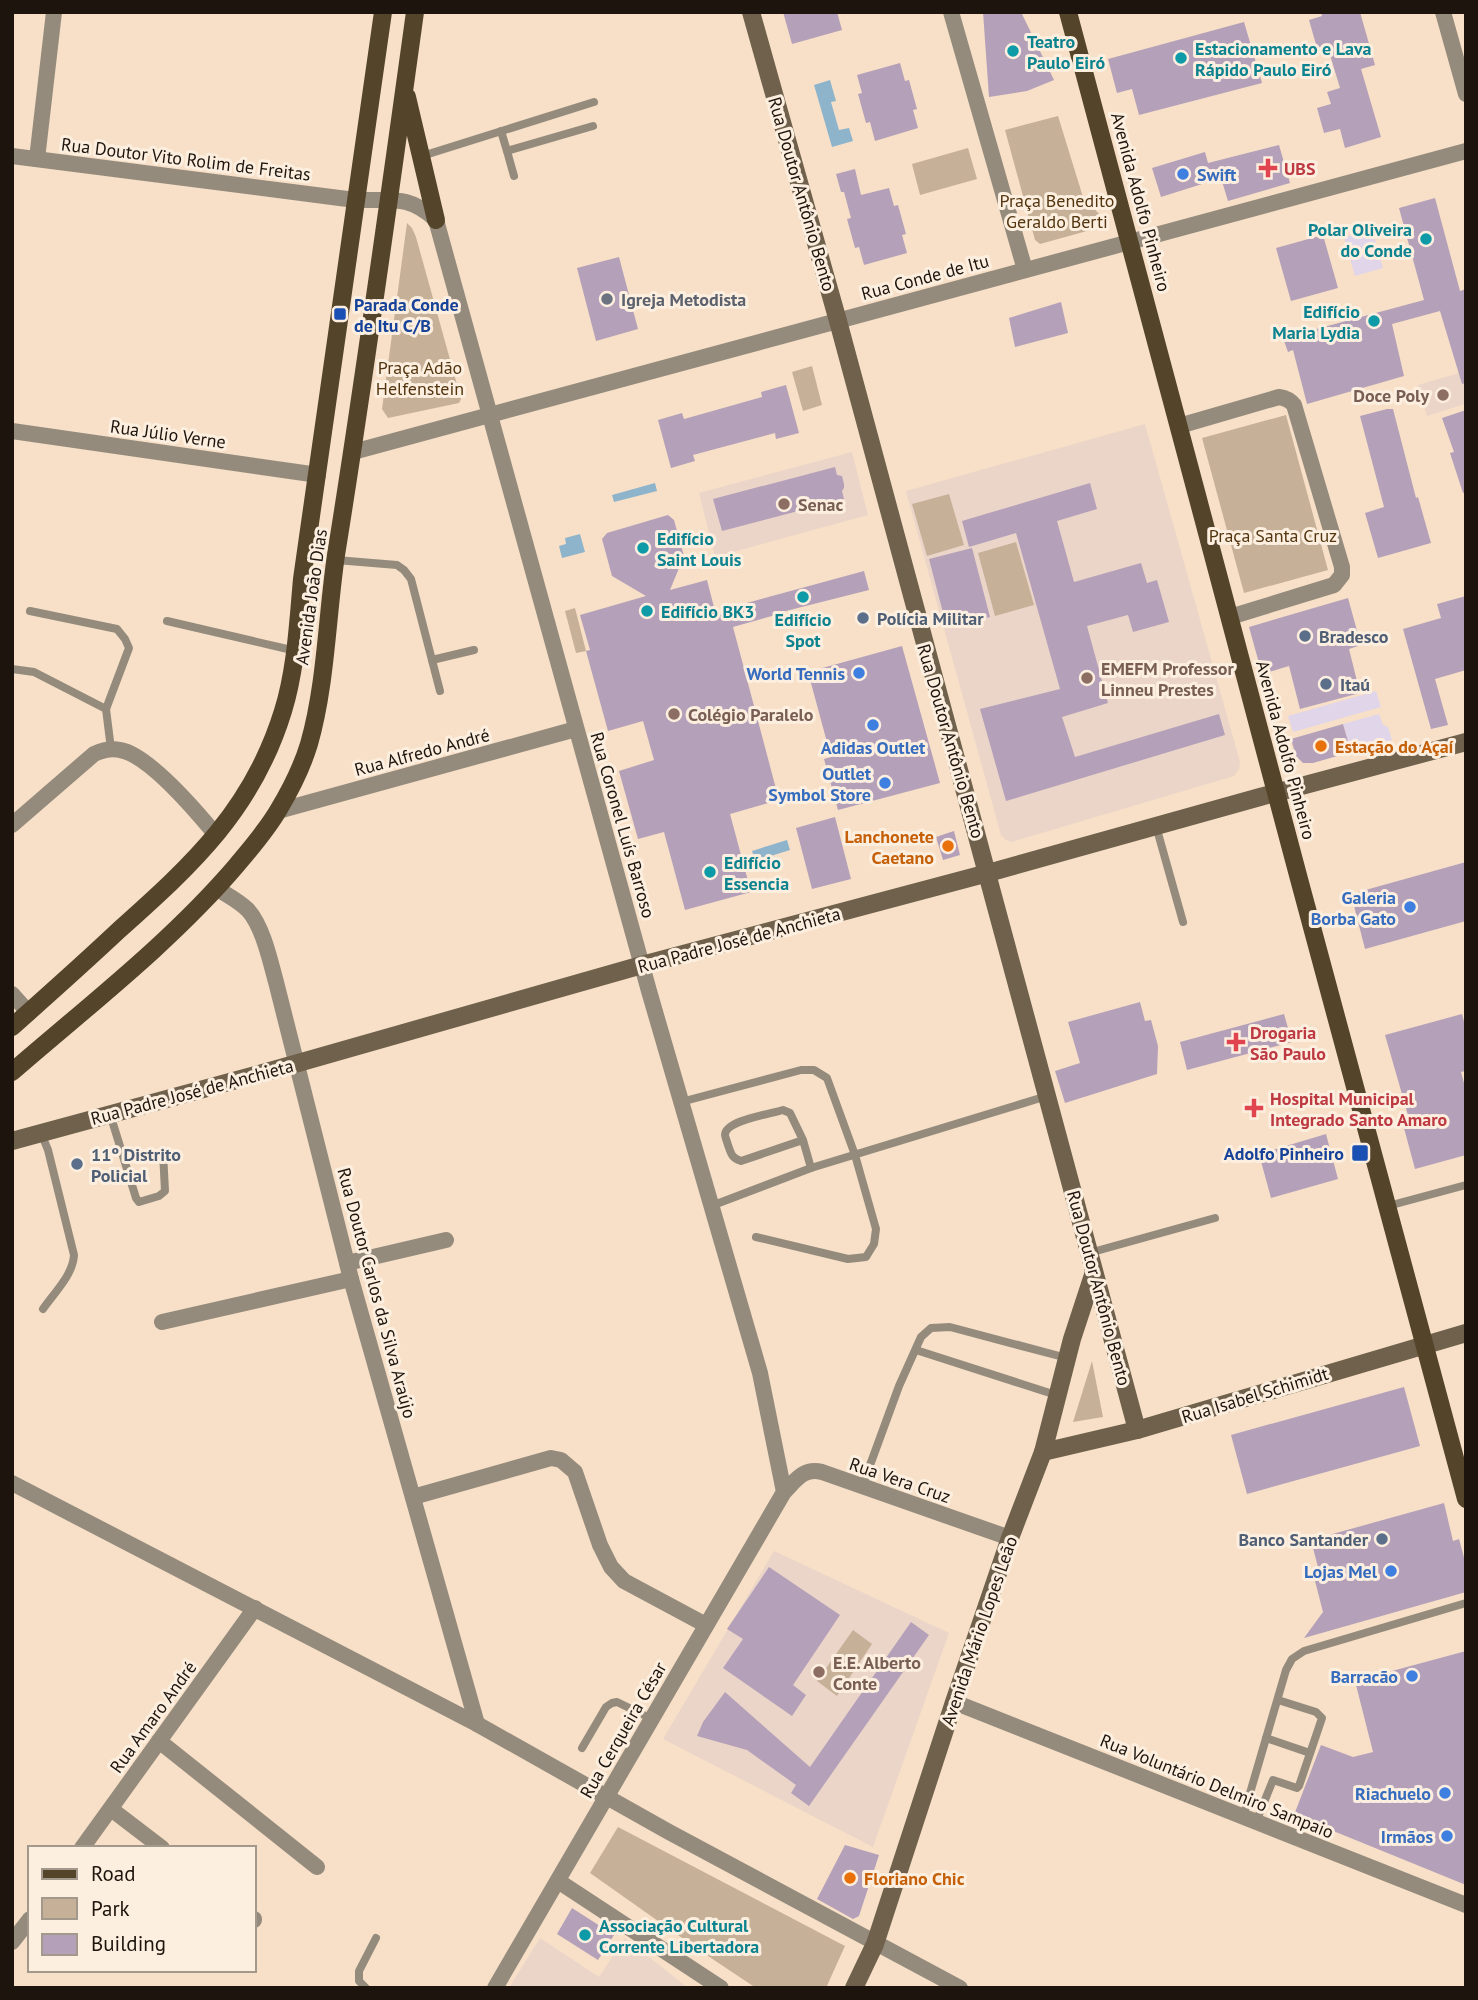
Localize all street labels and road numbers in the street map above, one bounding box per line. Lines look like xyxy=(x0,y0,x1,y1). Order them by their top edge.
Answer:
street label: Rua Doutor Antônio Bento xyxy=(763,94,841,294)
street label: Avenida Adolfo Pinheiro xyxy=(1106,110,1176,294)
street label: Rua Doutor Vito Rolim de Freitas xyxy=(60,132,312,186)
street label: Rua Conde de Itu xyxy=(859,249,991,305)
street label: Rua Júlio Verne xyxy=(109,415,227,453)
street label: Avenida João Dias xyxy=(290,528,332,666)
street label: Rua Doutor Antônio Bento xyxy=(912,641,990,841)
street label: Avenida Adolfo Pinheiro xyxy=(1251,658,1321,842)
street label: Rua Alfredo André xyxy=(352,723,492,781)
street label: Rua Coronel Luís Barroso xyxy=(585,729,661,921)
street label: Rua Padre José de Anchieta xyxy=(635,902,843,978)
street label: Rua Padre José de Anchieta xyxy=(88,1054,296,1130)
street label: Rua Doutor Carlos da Silva Araújo xyxy=(332,1165,422,1421)
street label: Rua Doutor Antônio Bento xyxy=(1062,1188,1136,1388)
street label: Rua Isabel Schimidt xyxy=(1179,1362,1331,1428)
street label: Rua Vera Cruz xyxy=(846,1452,954,1508)
street label: Avenida Mário Lopes Leão xyxy=(936,1533,1022,1729)
street label: Rua Amaro André xyxy=(105,1657,201,1777)
street label: Rua Cerqueira César xyxy=(575,1658,671,1802)
street label: Rua Voluntário Delmiro Sampaio xyxy=(1097,1729,1337,1843)

